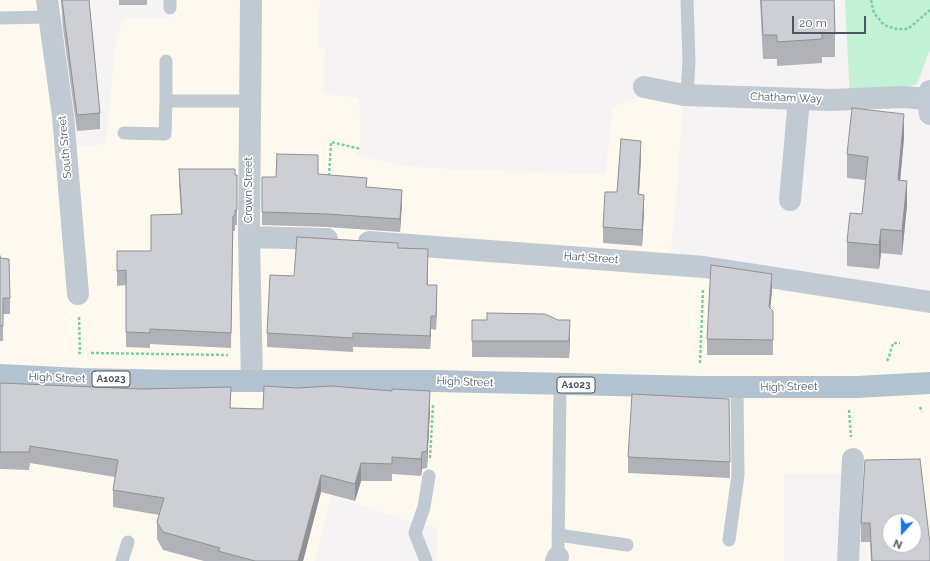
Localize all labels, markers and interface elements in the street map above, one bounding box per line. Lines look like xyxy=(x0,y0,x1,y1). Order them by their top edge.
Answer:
scale bar xyxy=(794,8,868,34)
text: 20 m xyxy=(799,16,827,30)
street label: Chatham Way xyxy=(750,90,822,106)
street label: South Street xyxy=(56,115,74,179)
street label: Crown Street xyxy=(242,157,256,223)
street label: Hart Street xyxy=(563,250,619,266)
street label: High Street xyxy=(28,370,86,386)
road number: A1023 xyxy=(92,371,130,387)
street label: High Street xyxy=(436,374,494,390)
road number: A1023 xyxy=(557,377,595,393)
street label: High Street xyxy=(760,380,818,394)
north arrow xyxy=(882,513,922,553)
text: N xyxy=(892,536,904,551)

